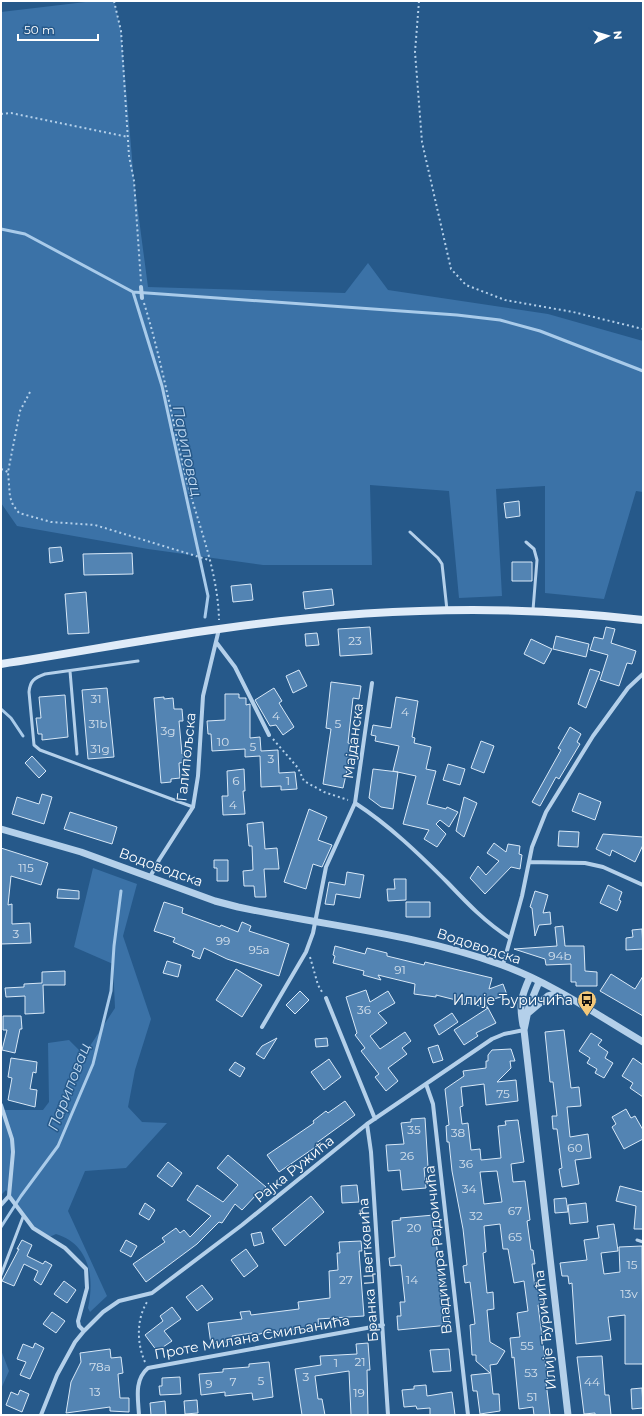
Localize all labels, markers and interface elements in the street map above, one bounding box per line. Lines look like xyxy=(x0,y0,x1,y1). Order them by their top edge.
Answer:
scale bar xyxy=(18,16,98,42)
north arrow xyxy=(588,16,628,56)
text: 50 m xyxy=(24,22,55,37)
text: N xyxy=(611,30,625,40)
water label: Париповац xyxy=(169,404,206,498)
house number: 23 xyxy=(348,633,362,648)
house number: 31 xyxy=(90,691,102,706)
street label: Мајданска xyxy=(339,702,367,780)
house number: 4 xyxy=(401,704,409,719)
house number: 4 xyxy=(272,708,280,723)
street label: Галипољска xyxy=(172,712,200,802)
house number: 31b xyxy=(88,716,108,731)
house number: 5 xyxy=(335,716,342,731)
house number: 3g xyxy=(161,723,176,738)
house number: 10 xyxy=(217,734,229,749)
house number: 5 xyxy=(250,739,257,754)
house number: 31g xyxy=(90,741,110,756)
house number: 3 xyxy=(268,751,275,766)
house number: 6 xyxy=(232,773,240,788)
house number: 1 xyxy=(286,773,290,788)
house number: 4 xyxy=(229,797,237,812)
street label: Водоводска xyxy=(117,844,205,890)
house number: 115 xyxy=(18,860,34,875)
street label: Водоводска xyxy=(434,924,524,968)
house number: 3 xyxy=(13,926,20,941)
house number: 99 xyxy=(216,933,230,948)
house number: 95a xyxy=(248,942,270,957)
house number: 94b xyxy=(548,948,572,963)
house number: 91 xyxy=(394,962,406,977)
bus stop icon: Илије Ђуричића xyxy=(576,989,598,1017)
place label: Илије Ђуричића xyxy=(453,991,573,1009)
house number: 36 xyxy=(357,1002,371,1017)
water label: Париповац xyxy=(43,1040,94,1134)
house number: 75 xyxy=(496,1086,510,1101)
house number: 35 xyxy=(407,1122,421,1137)
house number: 38 xyxy=(451,1125,466,1140)
street label: Рајка Ружића xyxy=(250,1131,338,1207)
house number: 60 xyxy=(567,1140,583,1155)
house number: 26 xyxy=(400,1148,414,1163)
house number: 36 xyxy=(459,1156,473,1171)
street label: Владимира Радоичића xyxy=(420,1165,456,1335)
house number: 34 xyxy=(462,1181,476,1196)
street label: Бранка Цветковића xyxy=(354,1197,382,1343)
house number: 67 xyxy=(508,1203,522,1218)
house number: 32 xyxy=(469,1208,483,1223)
house number: 20 xyxy=(407,1220,421,1235)
house number: 65 xyxy=(508,1229,522,1244)
house number: 15 xyxy=(626,1257,638,1272)
street label: Илије Ђуричића xyxy=(530,1269,560,1391)
house number: 27 xyxy=(339,1272,353,1287)
house number: 14 xyxy=(406,1272,418,1287)
house number: 13v xyxy=(620,1286,638,1301)
street label: Проте Милана Смиљанића xyxy=(153,1311,351,1363)
house number: 55 xyxy=(520,1338,534,1353)
house number: 21 xyxy=(354,1354,366,1369)
house number: 1 xyxy=(334,1355,338,1370)
house number: 78a xyxy=(89,1359,111,1374)
house number: 53 xyxy=(524,1365,538,1380)
house number: 3 xyxy=(303,1369,310,1384)
house number: 5 xyxy=(258,1373,265,1388)
house number: 7 xyxy=(229,1374,237,1389)
house number: 44 xyxy=(584,1374,600,1389)
house number: 9 xyxy=(205,1376,213,1391)
house number: 13 xyxy=(89,1384,101,1399)
house number: 19 xyxy=(353,1385,365,1400)
house number: 51 xyxy=(526,1389,538,1404)

